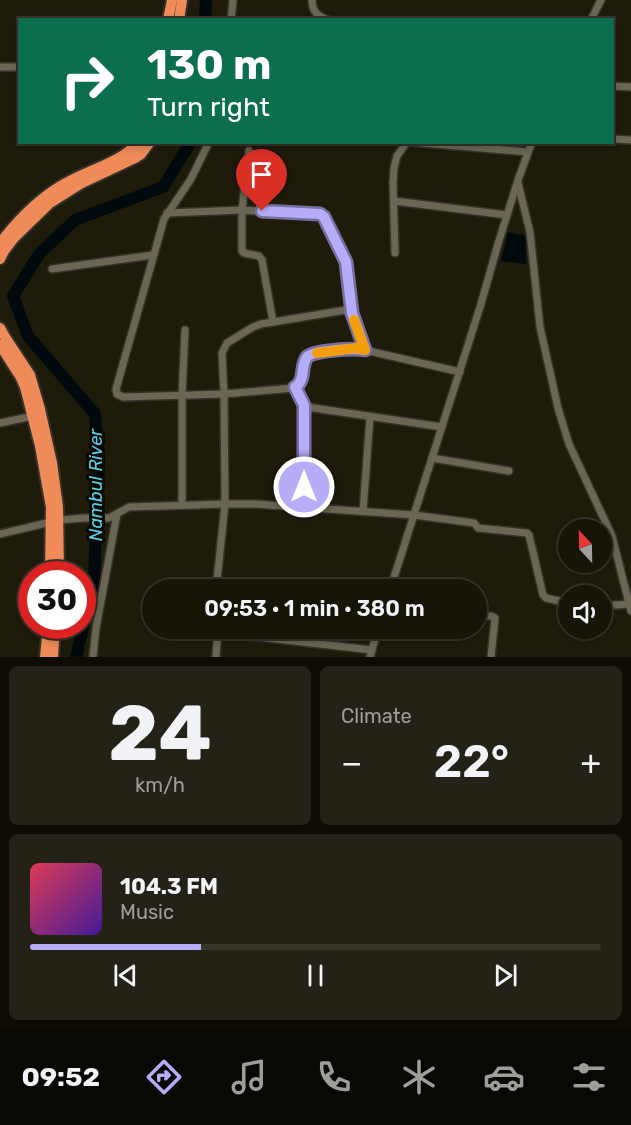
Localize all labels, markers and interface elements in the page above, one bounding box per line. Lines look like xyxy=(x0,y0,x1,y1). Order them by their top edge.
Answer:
text: 130 m xyxy=(147,40,272,90)
icon: right xyxy=(48,42,126,120)
text: Turn right xyxy=(147,91,270,123)
pin xyxy=(236,149,287,211)
icon: arrive xyxy=(245,158,278,191)
water label: Nambul River xyxy=(85,428,107,541)
position arrow xyxy=(272,455,336,519)
north arrow xyxy=(558,519,612,573)
map controls xyxy=(558,519,612,639)
speed limit sign: 30 xyxy=(18,561,96,639)
button: sound xyxy=(558,585,612,639)
text: 09:53 · 1 min · 380 m xyxy=(204,595,425,622)
text: 24 xyxy=(108,687,212,780)
text: Climate xyxy=(341,704,412,728)
text: 22° xyxy=(434,735,509,788)
text: − xyxy=(341,743,362,782)
text: + xyxy=(580,743,601,782)
text: km/h xyxy=(135,773,185,797)
text: 104.3 FM xyxy=(120,873,218,900)
text: Music xyxy=(120,900,174,924)
icon: previous xyxy=(109,959,142,992)
icon: pause xyxy=(299,959,332,992)
icon: next xyxy=(489,959,522,992)
icon: directions xyxy=(143,1056,185,1098)
icon: music xyxy=(228,1056,270,1098)
icon: phone xyxy=(313,1056,355,1098)
icon: climate xyxy=(398,1056,440,1098)
icon: car xyxy=(483,1056,525,1098)
icon: filters xyxy=(568,1056,610,1098)
text: 09:52 xyxy=(21,1061,100,1093)

